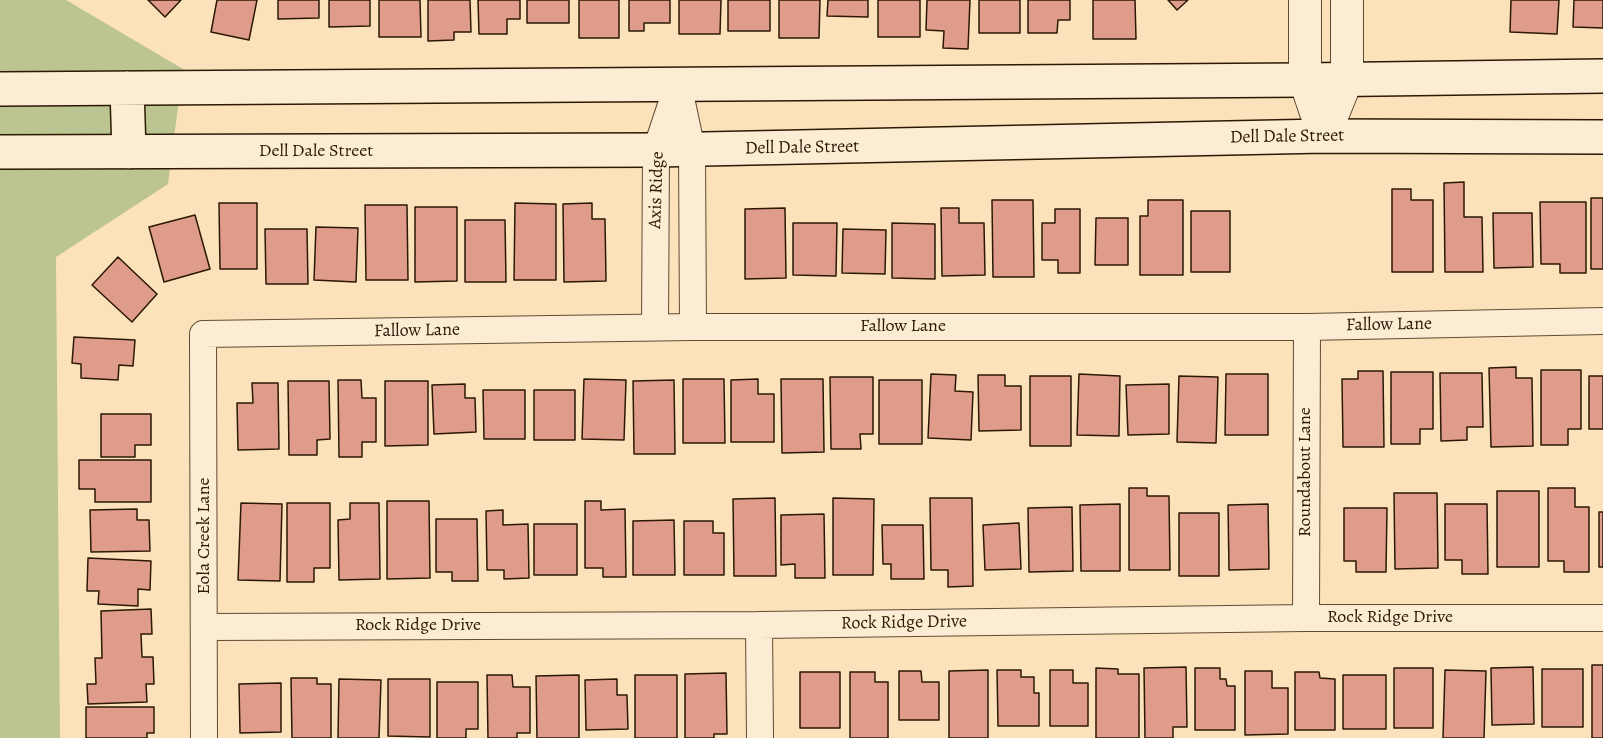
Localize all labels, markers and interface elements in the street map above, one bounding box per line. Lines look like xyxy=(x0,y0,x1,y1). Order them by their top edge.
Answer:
street label: Dell Dale Street xyxy=(1230,125,1344,149)
street label: Dell Dale Street xyxy=(745,136,859,160)
street label: Dell Dale Street xyxy=(259,141,373,163)
street label: Axis Ridge xyxy=(645,151,669,229)
street label: Fallow Lane xyxy=(1346,313,1432,337)
street label: Fallow Lane xyxy=(860,316,946,338)
street label: Fallow Lane xyxy=(374,319,460,343)
street label: Roundabout Lane xyxy=(1295,407,1317,537)
street label: Eola Creek Lane xyxy=(194,477,216,595)
street label: Rock Ridge Drive xyxy=(1327,607,1453,629)
street label: Rock Ridge Drive xyxy=(841,611,967,635)
street label: Rock Ridge Drive xyxy=(355,615,481,637)

